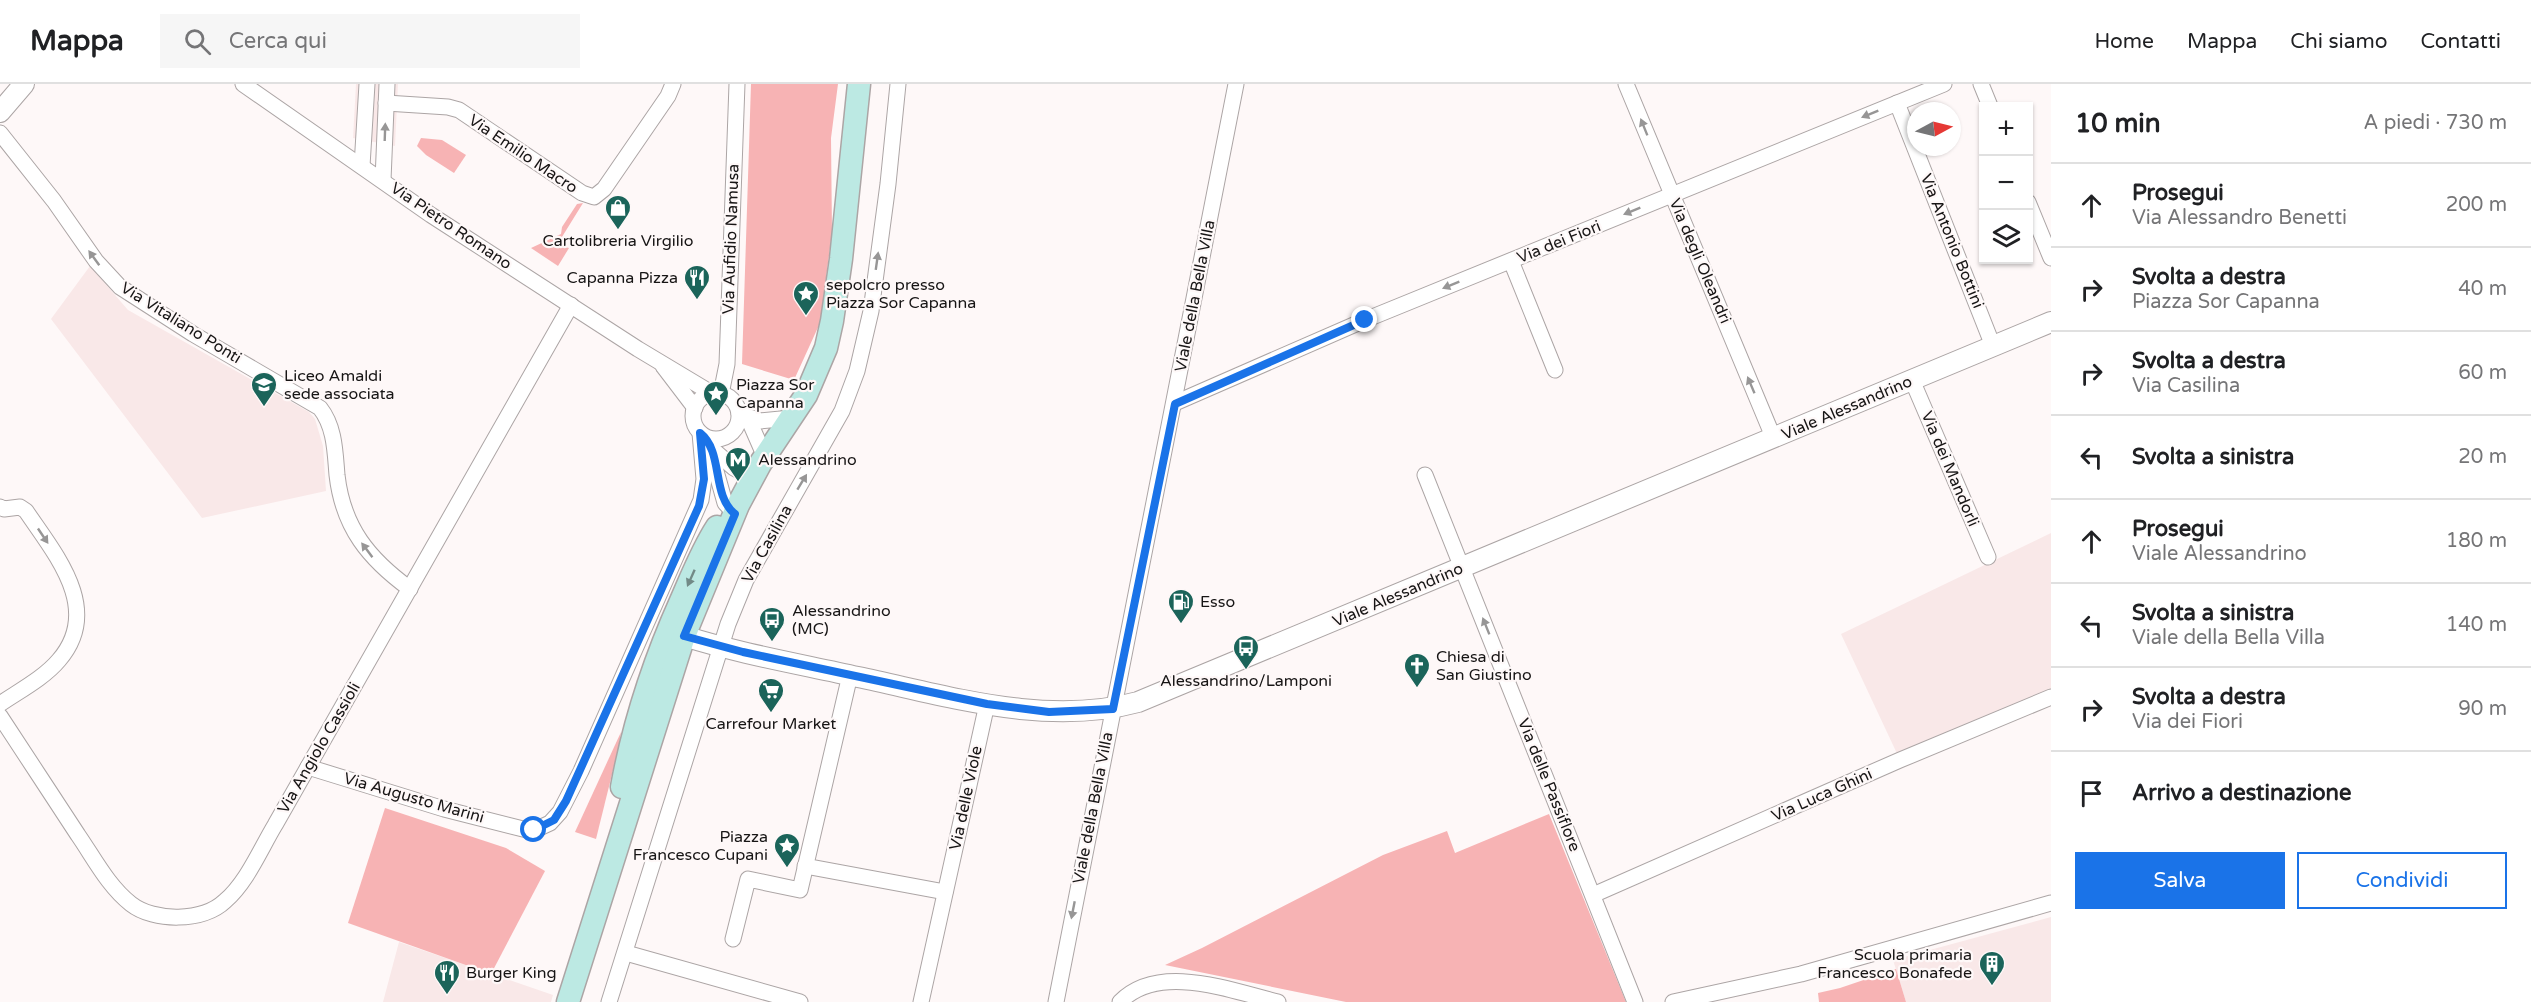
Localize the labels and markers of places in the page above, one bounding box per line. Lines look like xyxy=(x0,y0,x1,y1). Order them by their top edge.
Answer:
shop icon: Cartolibreria Virgilio xyxy=(603,193,633,231)
place label: Cartolibreria Virgilio xyxy=(543,231,693,251)
restaurant icon: Capanna Pizza xyxy=(682,263,712,301)
place label: Capanna Pizza xyxy=(567,268,678,288)
place label: sepolcro presso Piazza Sor Capanna xyxy=(826,275,976,313)
place icon: sepolcro presso Piazza Sor Capanna xyxy=(791,279,821,317)
place label: Liceo Amaldi sede associata xyxy=(284,366,395,404)
school or university icon: Liceo Amaldi sede associata xyxy=(249,370,279,408)
place label: Piazza Sor Capanna xyxy=(736,375,815,413)
place icon: Piazza Sor Capanna xyxy=(701,379,731,417)
metro station icon: Alessandrino xyxy=(723,445,753,483)
place label: Alessandrino xyxy=(758,450,857,470)
fuel station icon: Esso xyxy=(1166,587,1196,625)
place label: Esso xyxy=(1200,592,1235,612)
place label: Alessandrino (MC) xyxy=(792,601,891,639)
bus stop icon: Alessandrino (MC) xyxy=(757,605,787,643)
bus stop icon: Alessandrino/Lamponi xyxy=(1231,633,1261,671)
place label: Chiesa di San Giustino xyxy=(1436,647,1532,685)
church icon: Chiesa di San Giustino xyxy=(1402,651,1432,689)
place label: Alessandrino/Lamponi xyxy=(1160,671,1332,691)
supermarket icon: Carrefour Market xyxy=(756,676,786,714)
place label: Carrefour Market xyxy=(706,714,836,734)
place label: Piazza Francesco Cupani xyxy=(633,827,768,865)
place icon: Piazza Francesco Cupani xyxy=(772,831,802,869)
place label: Scuola primaria Francesco Bonafede xyxy=(1817,945,1972,983)
building icon: Scuola primaria Francesco Bonafede xyxy=(1977,949,2007,987)
restaurant icon: Burger King xyxy=(432,958,462,996)
place label: Burger King xyxy=(466,963,557,983)

